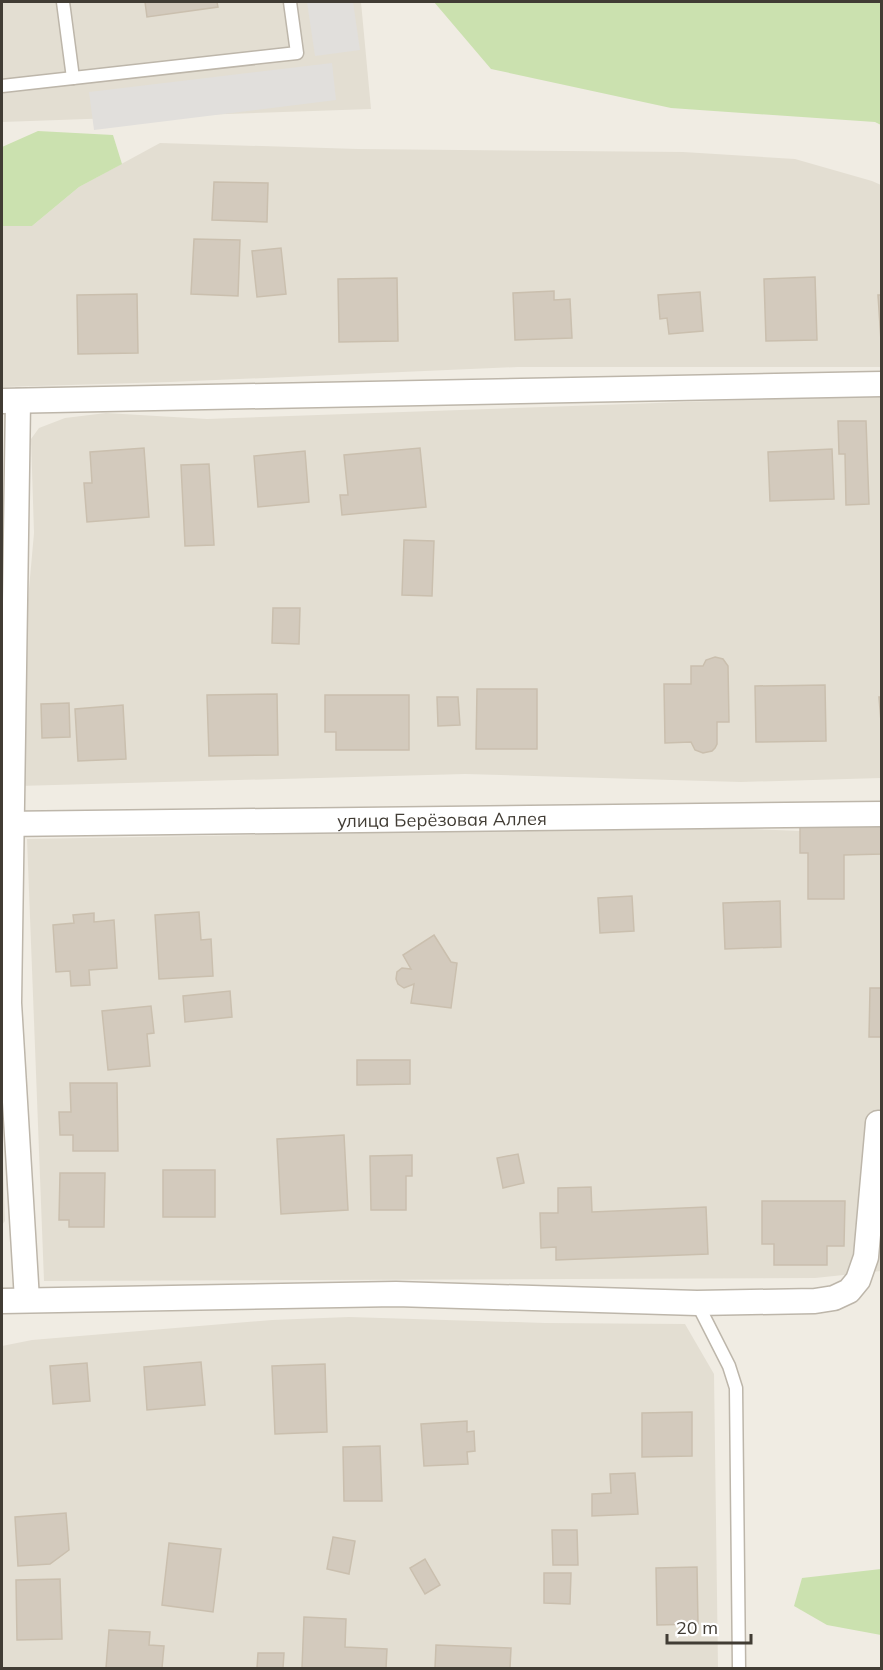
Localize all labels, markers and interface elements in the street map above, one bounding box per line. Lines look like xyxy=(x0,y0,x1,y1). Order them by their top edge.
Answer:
street label: улица Берёзовая Аллея xyxy=(337,806,547,832)
scale bar xyxy=(667,1607,751,1645)
text: 20 m xyxy=(676,1616,718,1639)

